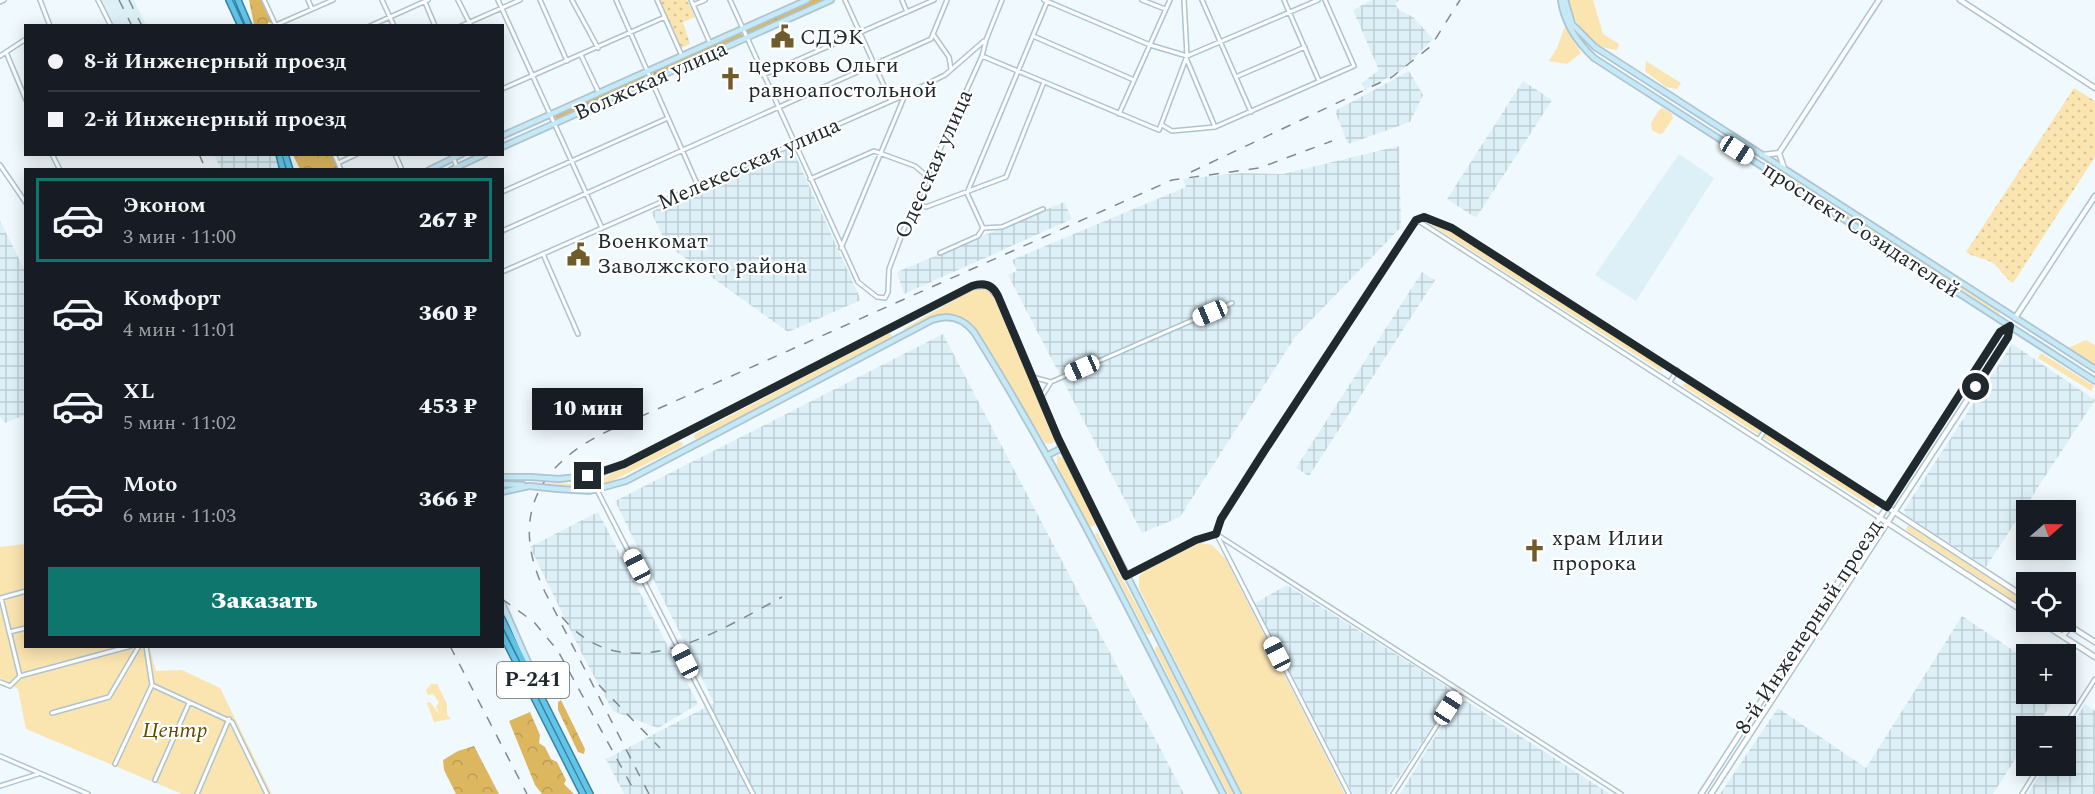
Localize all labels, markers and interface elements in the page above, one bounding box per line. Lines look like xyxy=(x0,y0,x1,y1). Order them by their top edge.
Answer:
place label: СДЭК xyxy=(800,21,864,54)
public building icon: СДЭК xyxy=(769,24,795,50)
street label: Волжская улица xyxy=(569,32,733,130)
text: 8-й Инженерный проезд xyxy=(84,45,347,78)
place label: церковь Ольги равноапостольной xyxy=(748,49,937,107)
church icon: церковь Ольги равноапостольной xyxy=(717,65,743,91)
street label: Одесская улица xyxy=(886,84,982,244)
text: 2-й Инженерный проезд xyxy=(84,103,347,136)
street label: Мелекесская улица xyxy=(652,109,846,219)
car xyxy=(1717,133,1757,167)
street label: проспект Созидателей xyxy=(1755,153,1967,307)
text: Эконом xyxy=(123,189,206,222)
icon: car xyxy=(51,193,105,247)
text: 267 ₽ xyxy=(419,204,477,237)
text: 3 мин · 11:00 xyxy=(123,222,236,252)
place label: Военкомат Заволжского района xyxy=(597,225,808,283)
public building icon: Военкомат Заволжского района xyxy=(566,241,592,267)
text: Комфорт xyxy=(123,282,221,315)
icon: car xyxy=(51,286,105,340)
text: 360 ₽ xyxy=(419,297,477,330)
car xyxy=(1190,298,1230,328)
text: 4 мин · 11:01 xyxy=(123,315,236,345)
car xyxy=(1062,352,1102,384)
route start xyxy=(1962,373,1989,400)
text: XL xyxy=(123,375,154,408)
icon: car xyxy=(51,379,105,433)
callout: 10 мин xyxy=(532,389,644,431)
text: 453 ₽ xyxy=(419,390,477,423)
text: 10 мин xyxy=(552,394,623,424)
text: 5 мин · 11:02 xyxy=(123,408,236,438)
route end xyxy=(574,462,601,489)
text: Moto xyxy=(123,468,177,501)
icon: car xyxy=(51,472,105,526)
text: 366 ₽ xyxy=(419,483,477,516)
north arrow xyxy=(2016,500,2076,560)
map controls xyxy=(2016,500,2076,776)
text: 6 мин · 11:03 xyxy=(123,501,236,531)
street label: 8-й Инженерный проезд xyxy=(1727,513,1891,741)
place label: храм Илии пророка xyxy=(1552,522,1664,580)
church icon: храм Илии пророка xyxy=(1521,538,1547,564)
car xyxy=(621,546,653,586)
button: Заказать xyxy=(48,567,480,636)
button: locate xyxy=(2016,572,2076,632)
car xyxy=(1261,634,1293,674)
car xyxy=(669,641,701,681)
button: + xyxy=(2016,644,2076,704)
road number: Р-241 xyxy=(497,662,569,698)
car xyxy=(1431,688,1465,728)
park label: Центр xyxy=(142,714,208,747)
button: − xyxy=(2016,716,2076,776)

